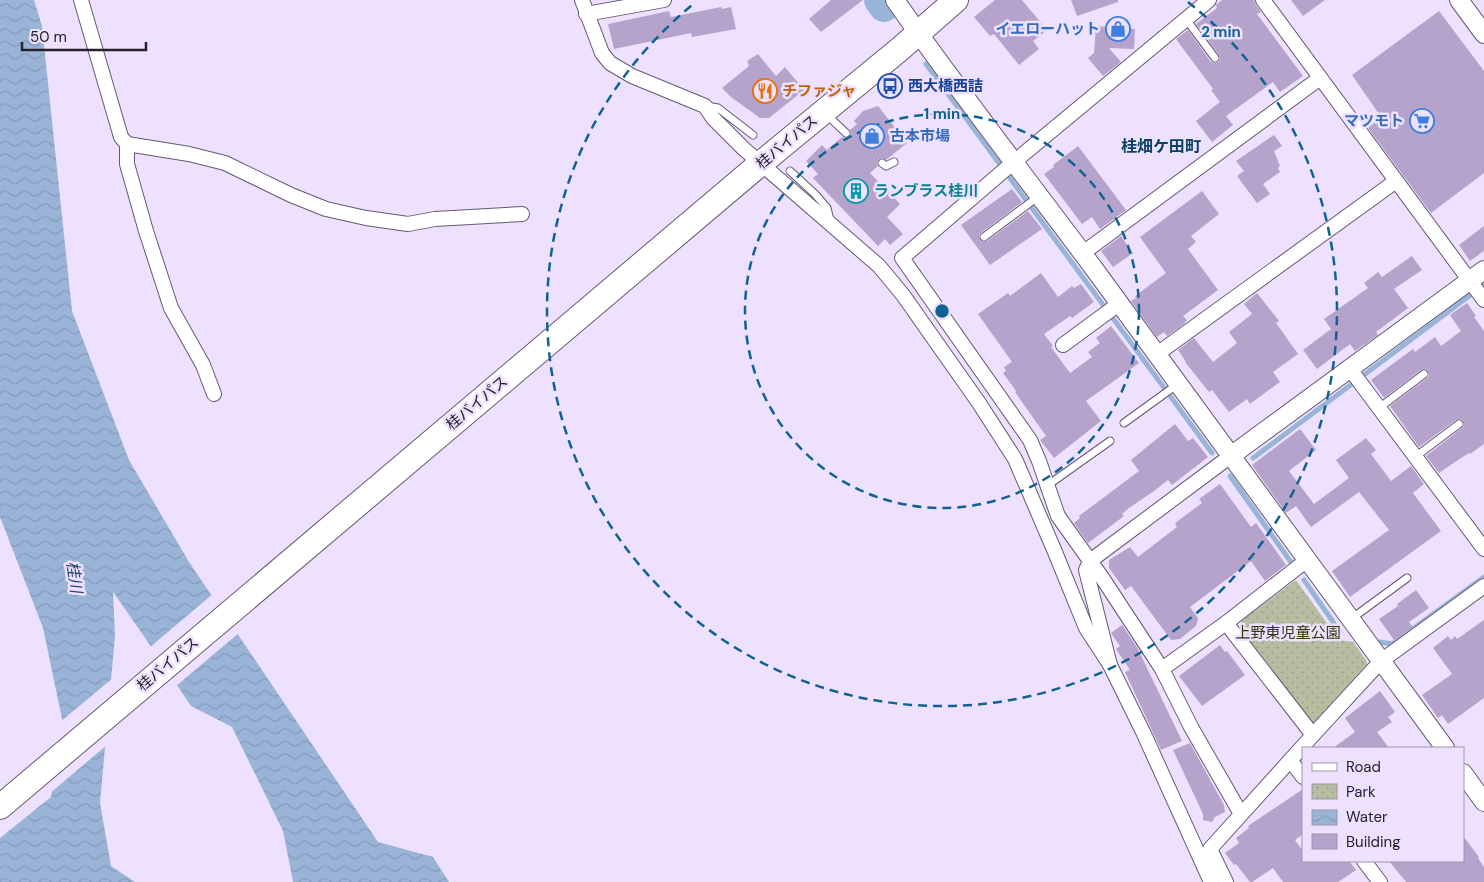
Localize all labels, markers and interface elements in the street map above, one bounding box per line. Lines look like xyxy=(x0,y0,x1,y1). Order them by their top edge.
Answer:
shop icon: イエローハット xyxy=(1105,16,1131,42)
place label: イエローハット xyxy=(995,19,1100,39)
scale bar xyxy=(22,20,146,52)
text: 2 min xyxy=(1201,22,1241,42)
text: 50 m xyxy=(30,27,67,47)
bus stop icon: 西大橋西詰 xyxy=(877,73,903,99)
place label: 西大橋西詰 xyxy=(908,76,983,96)
restaurant icon: チファジャ xyxy=(752,78,778,104)
place label: チファジャ xyxy=(782,81,856,101)
text: 1 min xyxy=(924,104,960,124)
supermarket icon: マツモト xyxy=(1409,108,1435,134)
street label: 桂バイパス xyxy=(752,110,822,174)
place label: マツモト xyxy=(1344,111,1404,131)
shop icon: 古本市場 xyxy=(859,123,885,149)
place label: 古本市場 xyxy=(890,126,950,146)
district label: 桂畑ケ田町 xyxy=(1121,136,1201,157)
building icon: ランブラス桂川 xyxy=(843,178,869,204)
place label: ランブラス桂川 xyxy=(874,181,978,201)
centre of rings xyxy=(933,302,951,320)
street label: 桂バイパス xyxy=(442,371,512,435)
water label: 桂川 xyxy=(62,560,87,596)
park label: 上野東児童公園 xyxy=(1235,623,1341,643)
street label: 桂バイパス xyxy=(133,632,203,696)
legend xyxy=(1302,747,1464,862)
text: Road xyxy=(1346,757,1381,777)
text: Park xyxy=(1346,782,1376,802)
text: Water xyxy=(1346,807,1388,827)
text: Building xyxy=(1346,832,1401,852)

